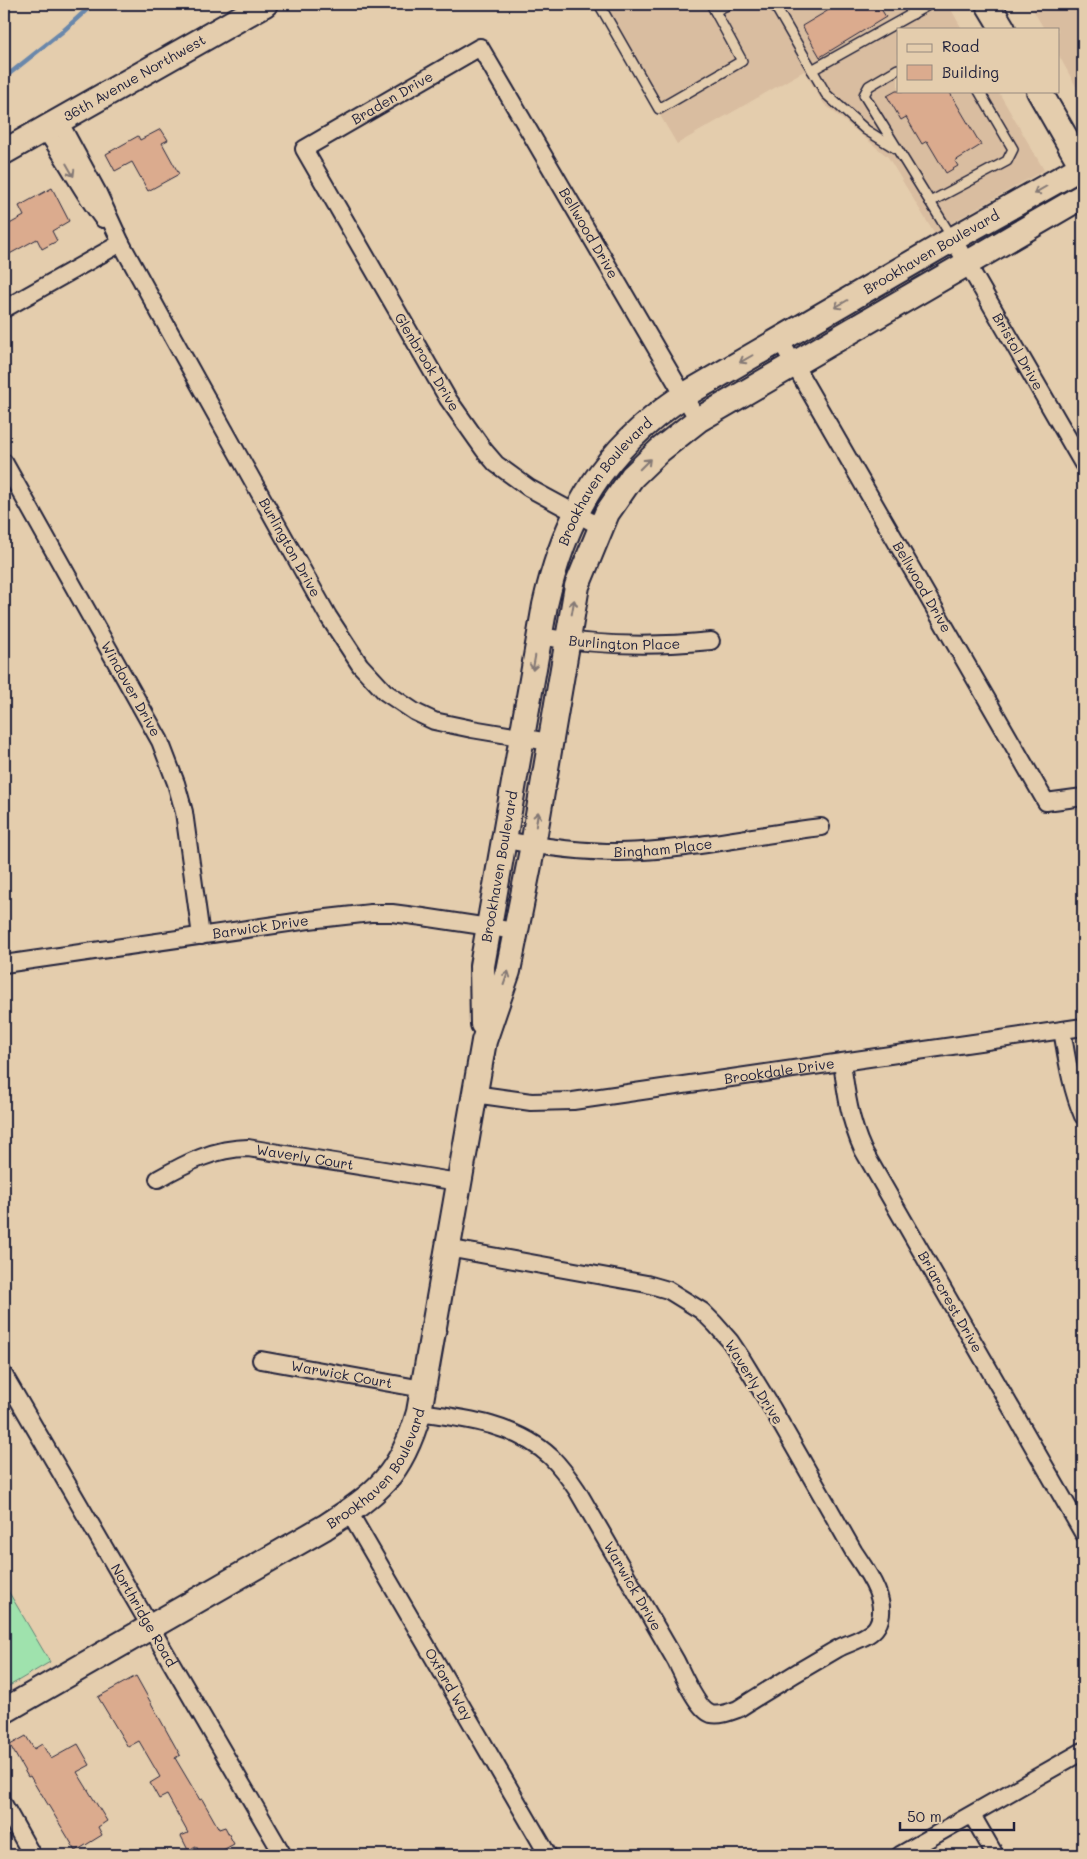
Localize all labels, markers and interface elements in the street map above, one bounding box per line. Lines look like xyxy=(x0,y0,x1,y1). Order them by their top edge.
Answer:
legend xyxy=(897,28,1060,92)
street label: 36th Avenue Northwest xyxy=(60,30,209,125)
text: Road xyxy=(942,36,979,56)
text: Building xyxy=(942,62,999,82)
street label: Braden Drive xyxy=(348,66,436,129)
one-way arrow xyxy=(66,162,76,177)
street label: Bellwood Drive xyxy=(555,184,623,282)
one-way arrow xyxy=(1033,185,1047,195)
street label: Brookhaven Boulevard xyxy=(860,205,1002,298)
one-way arrow xyxy=(834,299,849,309)
street label: Glenbrook Drive xyxy=(390,309,464,415)
street label: Bristol Drive xyxy=(989,309,1048,393)
one-way arrow xyxy=(740,355,754,365)
street label: Brookhaven Boulevard xyxy=(553,413,656,548)
one-way arrow xyxy=(639,458,652,470)
street label: Burlington Drive xyxy=(255,494,326,600)
street label: Bellwood Drive xyxy=(889,538,956,636)
one-way arrow xyxy=(569,599,578,615)
street label: Burlington Place xyxy=(568,630,681,654)
street label: Windover Drive xyxy=(97,638,166,740)
one-way arrow xyxy=(529,655,539,671)
street label: Brookhaven Boulevard xyxy=(476,789,521,944)
one-way arrow xyxy=(533,811,543,827)
street label: Bingham Place xyxy=(614,833,713,861)
street label: Barwick Drive xyxy=(211,910,310,943)
one-way arrow xyxy=(501,970,511,986)
street label: Brookdale Drive xyxy=(723,1053,836,1088)
street label: Waverly Court xyxy=(255,1139,355,1174)
street label: Briarcrest Drive xyxy=(914,1247,987,1356)
street label: Waverly Drive xyxy=(721,1336,788,1428)
street label: Warwick Court xyxy=(290,1356,394,1392)
street label: Brookhaven Boulevard xyxy=(322,1406,429,1533)
street label: Warwick Drive xyxy=(600,1538,666,1634)
street label: Northridge Road xyxy=(107,1560,182,1670)
street label: Oxford Way xyxy=(421,1644,478,1724)
scale bar xyxy=(900,1799,1013,1831)
text: 50 m xyxy=(907,1806,942,1826)

